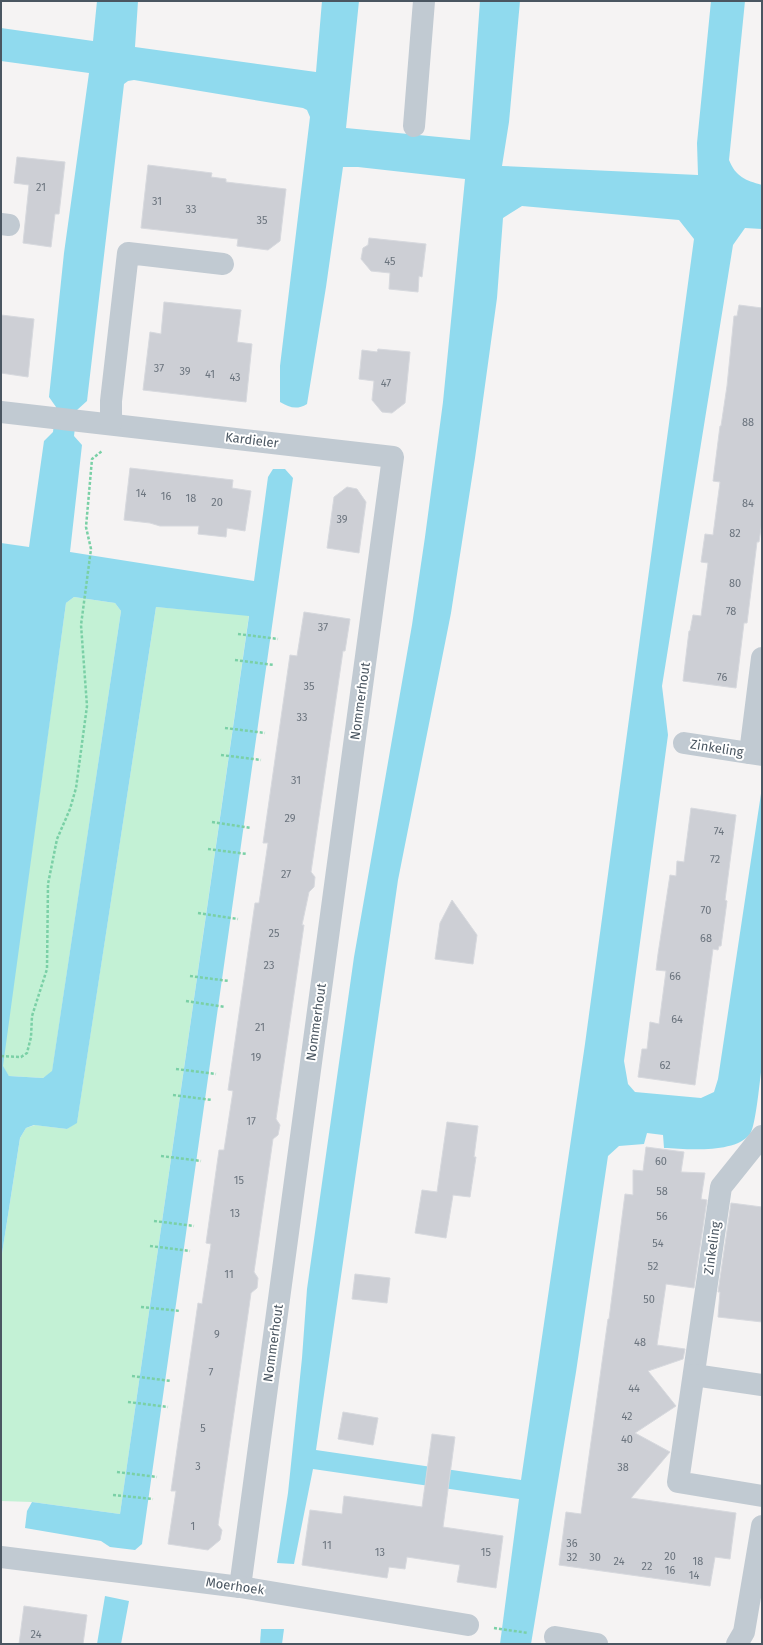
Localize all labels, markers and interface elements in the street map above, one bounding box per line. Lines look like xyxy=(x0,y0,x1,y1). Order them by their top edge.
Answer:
house number: 21 xyxy=(36,181,46,194)
house number: 31 xyxy=(152,195,162,208)
house number: 33 xyxy=(186,203,196,216)
house number: 35 xyxy=(257,214,268,227)
house number: 45 xyxy=(384,255,396,268)
house number: 37 xyxy=(154,362,164,375)
house number: 39 xyxy=(179,365,191,378)
house number: 41 xyxy=(205,368,215,381)
house number: 43 xyxy=(229,371,241,384)
house number: 47 xyxy=(381,377,391,390)
house number: 88 xyxy=(742,416,754,429)
street label: Kardieler xyxy=(224,429,280,451)
house number: 14 xyxy=(136,487,146,500)
house number: 16 xyxy=(161,490,171,503)
house number: 18 xyxy=(186,492,196,505)
house number: 20 xyxy=(211,496,223,509)
house number: 84 xyxy=(742,497,754,510)
house number: 39 xyxy=(336,513,348,526)
house number: 82 xyxy=(729,527,741,540)
house number: 80 xyxy=(729,577,741,590)
house number: 78 xyxy=(726,605,736,618)
house number: 37 xyxy=(318,621,328,634)
street label: Nommerhout xyxy=(347,661,373,741)
house number: 76 xyxy=(717,671,727,684)
house number: 35 xyxy=(304,680,315,693)
house number: 33 xyxy=(297,711,307,724)
street label: Zinkeling xyxy=(689,736,745,760)
house number: 31 xyxy=(291,774,301,787)
house number: 29 xyxy=(284,812,296,825)
house number: 74 xyxy=(714,825,724,838)
house number: 72 xyxy=(710,853,720,866)
house number: 27 xyxy=(281,868,291,881)
house number: 70 xyxy=(701,904,711,917)
house number: 25 xyxy=(269,927,280,940)
house number: 68 xyxy=(700,932,712,945)
house number: 23 xyxy=(264,959,274,972)
house number: 66 xyxy=(669,970,681,983)
street label: Nommerhout xyxy=(303,982,329,1062)
house number: 64 xyxy=(671,1013,683,1026)
house number: 21 xyxy=(255,1021,265,1034)
house number: 19 xyxy=(251,1051,261,1064)
house number: 62 xyxy=(659,1059,671,1072)
house number: 17 xyxy=(246,1115,256,1128)
house number: 60 xyxy=(655,1155,667,1168)
house number: 15 xyxy=(234,1174,245,1187)
house number: 58 xyxy=(656,1185,668,1198)
house number: 13 xyxy=(230,1207,240,1220)
house number: 56 xyxy=(656,1210,668,1223)
street label: Zinkeling xyxy=(701,1220,723,1276)
house number: 54 xyxy=(652,1237,664,1250)
house number: 52 xyxy=(648,1260,658,1273)
house number: 11 xyxy=(224,1268,234,1281)
house number: 50 xyxy=(643,1293,655,1306)
street label: Nommerhout xyxy=(260,1303,286,1383)
house number: 9 xyxy=(214,1328,220,1341)
house number: 48 xyxy=(634,1336,646,1349)
house number: 7 xyxy=(209,1366,214,1379)
house number: 44 xyxy=(628,1382,640,1395)
house number: 42 xyxy=(621,1410,633,1423)
house number: 5 xyxy=(200,1422,206,1435)
house number: 40 xyxy=(621,1433,633,1446)
house number: 3 xyxy=(195,1460,201,1473)
house number: 38 xyxy=(617,1461,629,1474)
house number: 1 xyxy=(191,1520,195,1533)
house number: 36 xyxy=(566,1537,578,1550)
house number: 11 xyxy=(322,1539,332,1552)
house number: 13 xyxy=(375,1546,385,1559)
house number: 15 xyxy=(481,1546,492,1559)
house number: 20 xyxy=(664,1550,676,1563)
house number: 32 xyxy=(567,1551,577,1564)
house number: 30 xyxy=(589,1551,601,1564)
house number: 24 xyxy=(614,1555,625,1568)
house number: 18 xyxy=(693,1555,703,1568)
house number: 22 xyxy=(642,1560,652,1573)
house number: 16 xyxy=(665,1564,675,1577)
house number: 14 xyxy=(689,1569,699,1582)
street label: Moerhoek xyxy=(205,1574,265,1598)
house number: 24 xyxy=(31,1628,42,1641)

